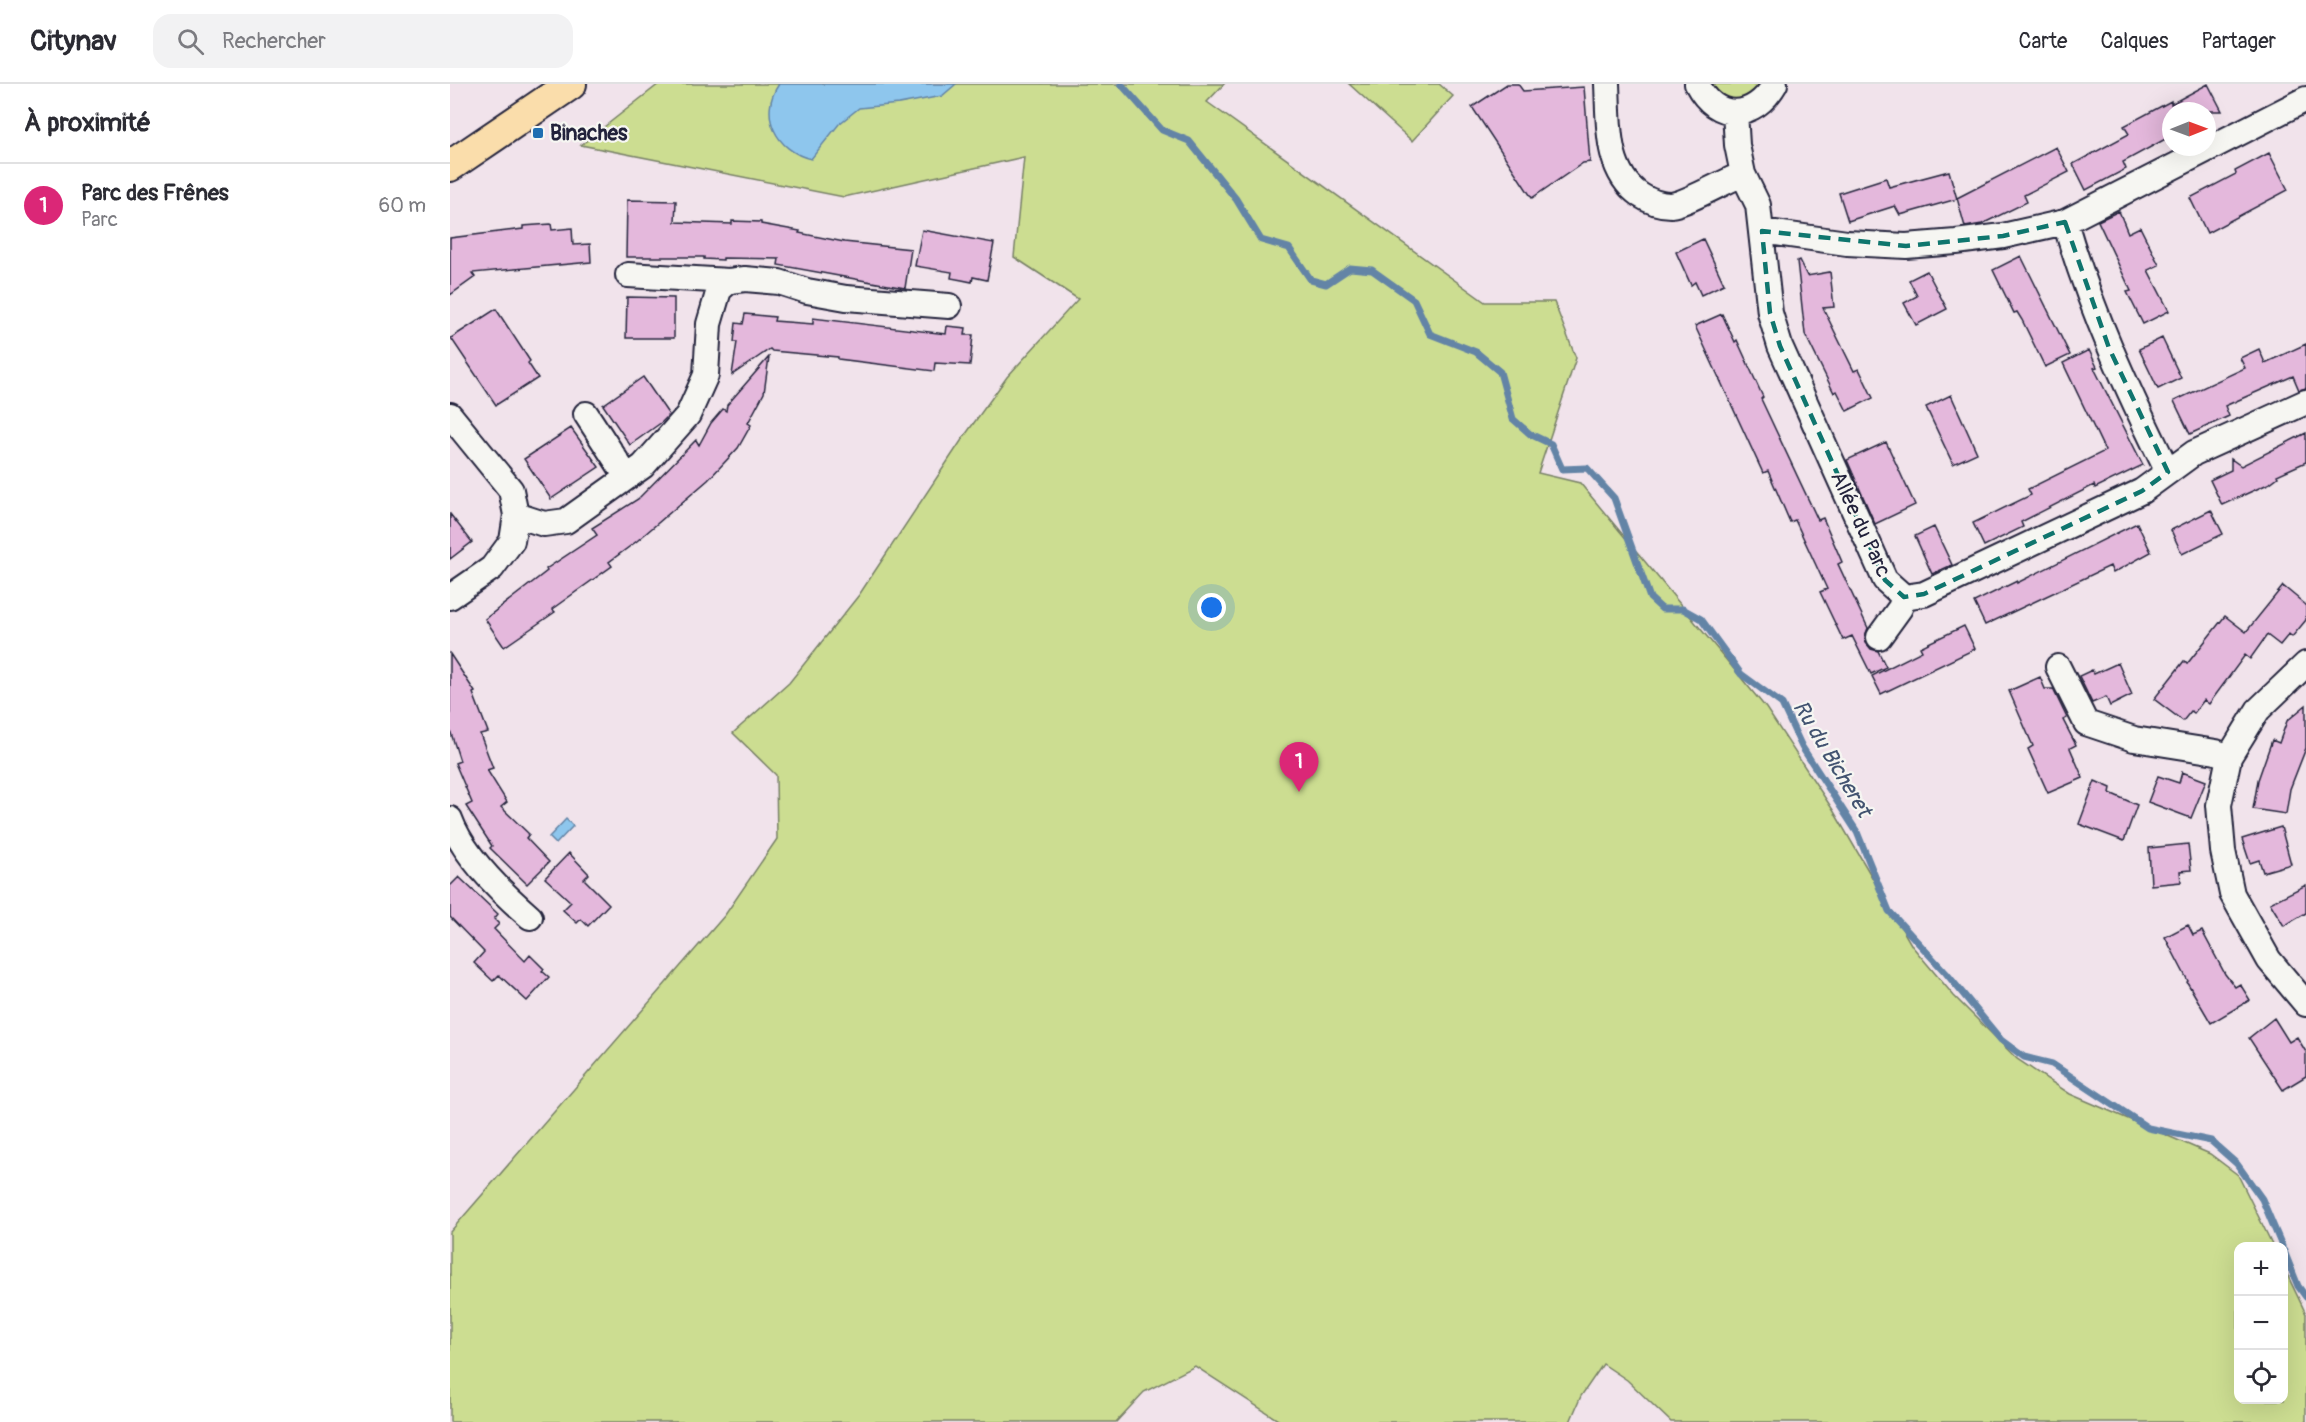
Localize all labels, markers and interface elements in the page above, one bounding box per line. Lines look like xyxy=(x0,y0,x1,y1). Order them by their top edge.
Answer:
search box xyxy=(153,14,573,68)
text: Citynav xyxy=(30,24,117,59)
icon: search xyxy=(174,25,207,58)
text: Rechercher xyxy=(222,27,326,55)
text: Carte xyxy=(2018,28,2067,55)
text: Calques xyxy=(2100,28,2168,55)
text: Partager xyxy=(2201,28,2276,55)
north arrow xyxy=(2162,102,2216,156)
text: À proximité xyxy=(24,107,151,139)
place label: Binaches xyxy=(550,120,628,147)
marker: Binaches xyxy=(531,126,545,140)
text: Parc des Frênes xyxy=(81,179,229,207)
text: 1 xyxy=(40,193,47,218)
text: 60 m xyxy=(379,193,426,218)
text: Parc xyxy=(81,207,118,232)
street label: Allée du Parc xyxy=(1824,467,1897,581)
your location xyxy=(1197,593,1226,622)
water label: Ru du Bicheret xyxy=(1786,695,1879,824)
pin: 1 xyxy=(1280,742,1318,792)
map controls xyxy=(2234,1242,2288,1404)
button: + xyxy=(2234,1242,2288,1296)
button: − xyxy=(2234,1296,2288,1350)
button: locate xyxy=(2234,1350,2288,1404)

